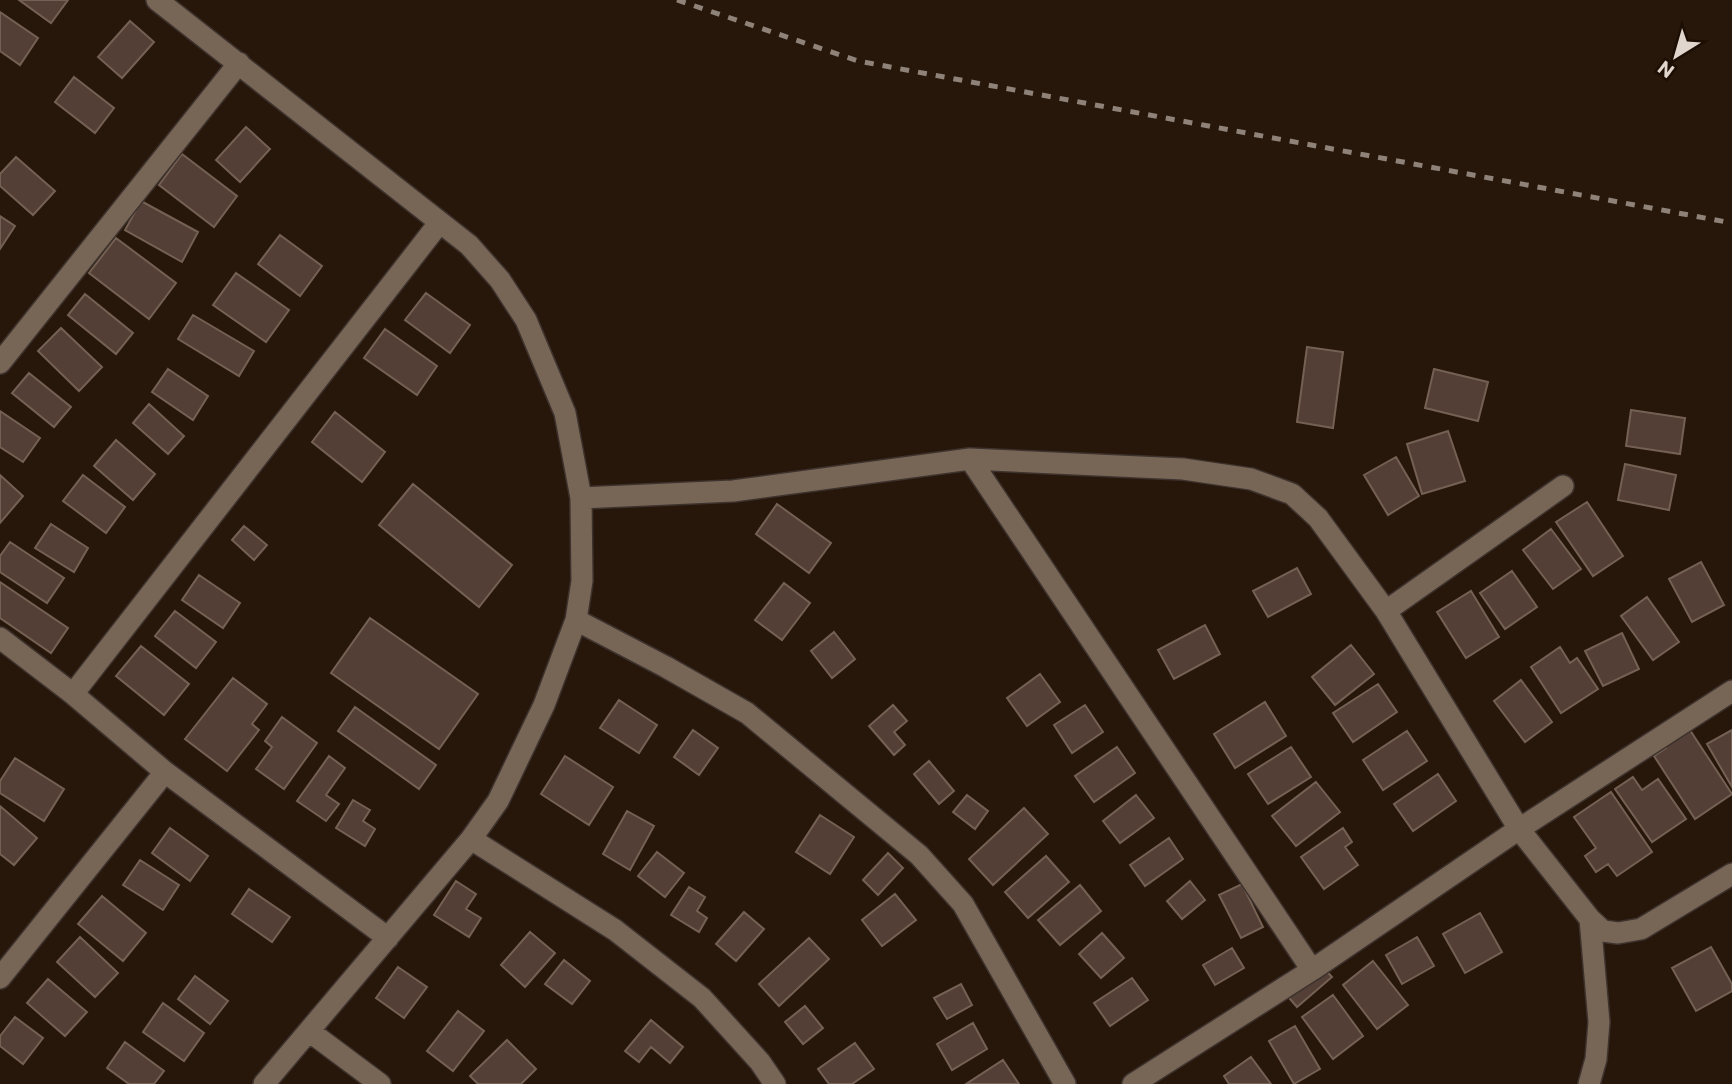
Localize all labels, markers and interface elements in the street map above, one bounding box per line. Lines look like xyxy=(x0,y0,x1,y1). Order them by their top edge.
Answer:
north arrow xyxy=(1641,21,1711,91)
text: N xyxy=(1653,56,1678,83)

